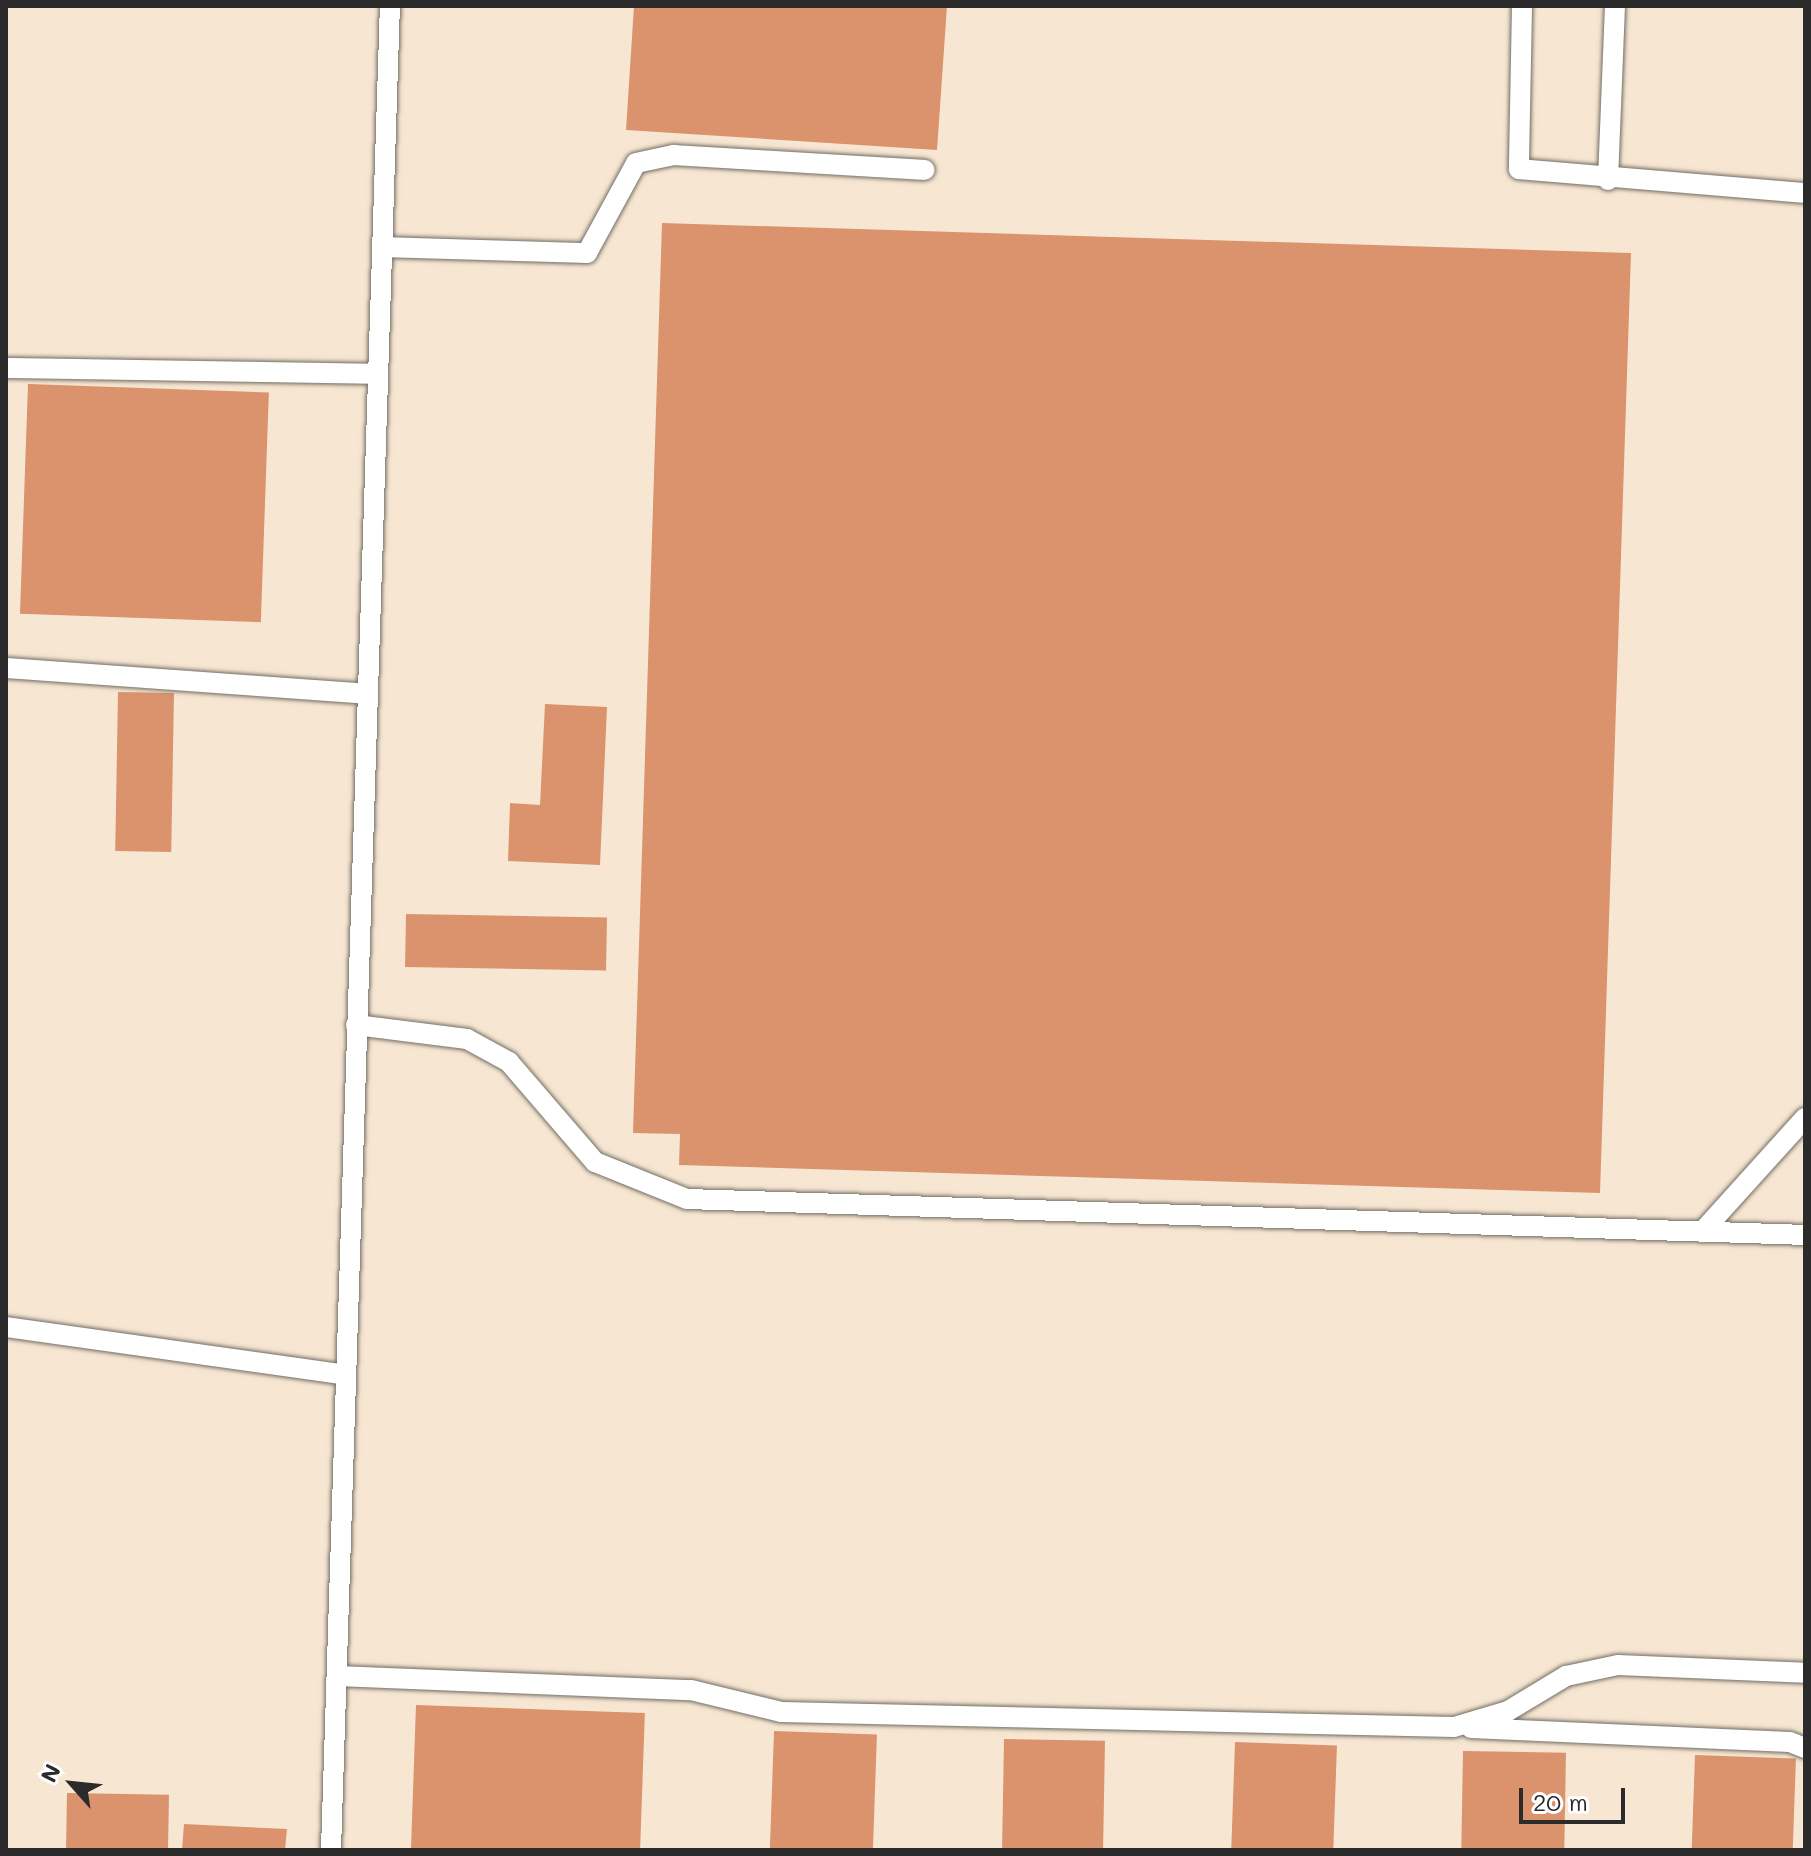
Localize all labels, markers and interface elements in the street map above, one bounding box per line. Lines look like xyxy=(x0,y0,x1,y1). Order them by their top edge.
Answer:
north arrow xyxy=(32,1744,112,1824)
text: N xyxy=(33,1759,67,1787)
scale bar xyxy=(1523,1772,1629,1822)
text: 20 m xyxy=(1533,1786,1588,1817)

